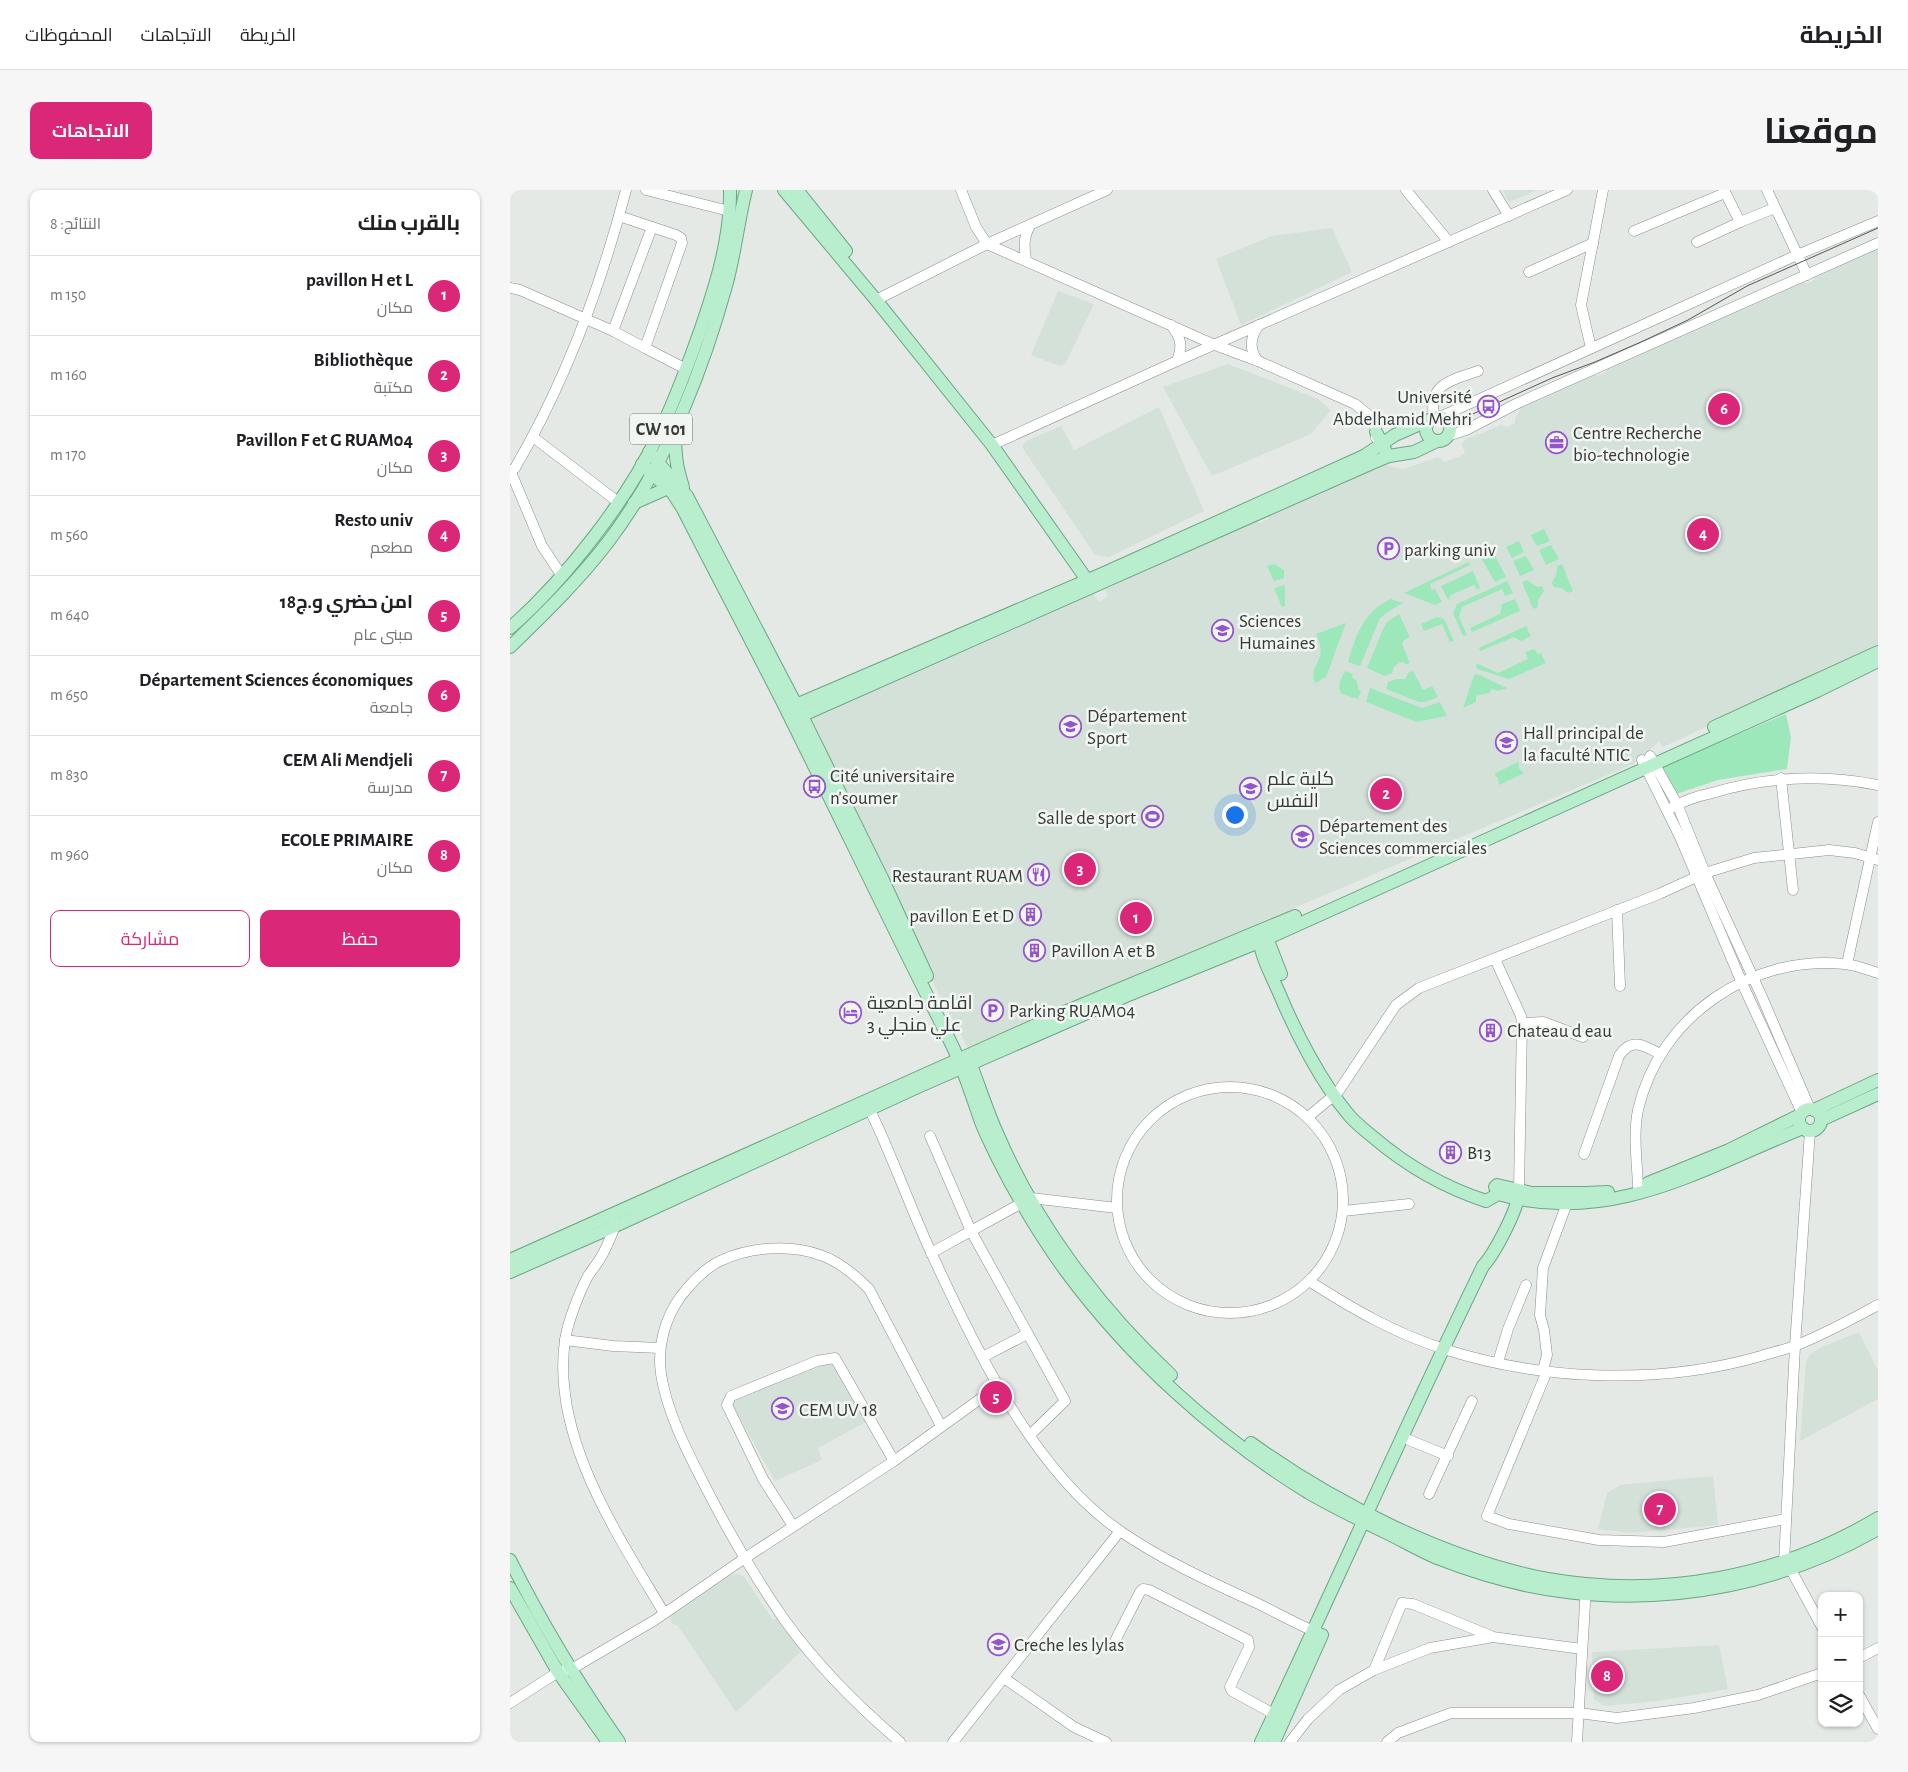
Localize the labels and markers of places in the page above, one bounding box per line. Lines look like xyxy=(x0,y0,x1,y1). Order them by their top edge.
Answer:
place label: Université Abdelhamid Mehri xyxy=(1333,388,1472,429)
pin: 6 xyxy=(1708,390,1740,428)
bus stop icon: Université Abdelhamid Mehri xyxy=(1476,395,1500,419)
place label: Centre Recherche bio-technologie xyxy=(1573,424,1702,465)
office icon: Centre Recherche bio-technologie xyxy=(1545,431,1569,455)
pin: 4 xyxy=(1687,515,1719,553)
parking icon: parking univ xyxy=(1376,537,1400,561)
place label: parking univ xyxy=(1404,541,1496,560)
place label: Sciences Humaines xyxy=(1239,612,1315,653)
school or university icon: Sciences Humaines xyxy=(1211,619,1235,643)
place label: Département Sport xyxy=(1087,707,1187,748)
school or university icon: Département Sport xyxy=(1059,714,1083,738)
place label: Hall principal de la faculté NTIC xyxy=(1523,724,1644,765)
school or university icon: Hall principal de la faculté NTIC xyxy=(1495,731,1519,755)
place label: Cité universitaire n'soumer xyxy=(830,767,955,808)
place label: كلية علم النفس xyxy=(1267,770,1334,812)
bus stop icon: Cité universitaire n'soumer xyxy=(802,774,826,798)
pin: 2 xyxy=(1370,775,1402,813)
school or university icon: كلية علم النفس xyxy=(1239,777,1263,801)
sports icon: Salle de sport xyxy=(1140,805,1164,829)
place label: Salle de sport xyxy=(1038,809,1136,828)
place label: Département des Sciences commerciales xyxy=(1319,817,1487,858)
school or university icon: Département des Sciences commerciales xyxy=(1291,824,1315,848)
pin: 3 xyxy=(1064,850,1096,888)
restaurant icon: Restaurant RUAM xyxy=(1027,863,1051,887)
place label: Restaurant RUAM xyxy=(892,867,1023,886)
pin: 1 xyxy=(1120,899,1152,937)
building icon: pavillon E et D xyxy=(1018,903,1042,927)
place label: pavillon E et D xyxy=(909,907,1014,926)
building icon: Pavillon A et B xyxy=(1023,938,1047,962)
place label: Pavillon A et B xyxy=(1051,942,1155,961)
place label: اقامة جامعية علي منجلي 3 xyxy=(867,994,973,1039)
parking icon: Parking RUAM04 xyxy=(981,998,1005,1022)
hotel icon: اقامة جامعية علي منجلي 3 xyxy=(839,1001,863,1025)
place label: Parking RUAM04 xyxy=(1009,1002,1135,1021)
building icon: Chateau d eau xyxy=(1479,1018,1503,1042)
place label: Chateau d eau xyxy=(1507,1022,1612,1041)
building icon: B13 xyxy=(1439,1140,1463,1164)
place label: B13 xyxy=(1467,1144,1492,1163)
pin: 5 xyxy=(980,1378,1012,1416)
school or university icon: CEM UV 18 xyxy=(771,1397,795,1421)
place label: CEM UV 18 xyxy=(799,1401,877,1420)
pin: 7 xyxy=(1644,1490,1676,1528)
school or university icon: Creche les lylas xyxy=(986,1632,1010,1656)
place label: Creche les lylas xyxy=(1014,1636,1124,1655)
pin: 8 xyxy=(1591,1657,1623,1695)

